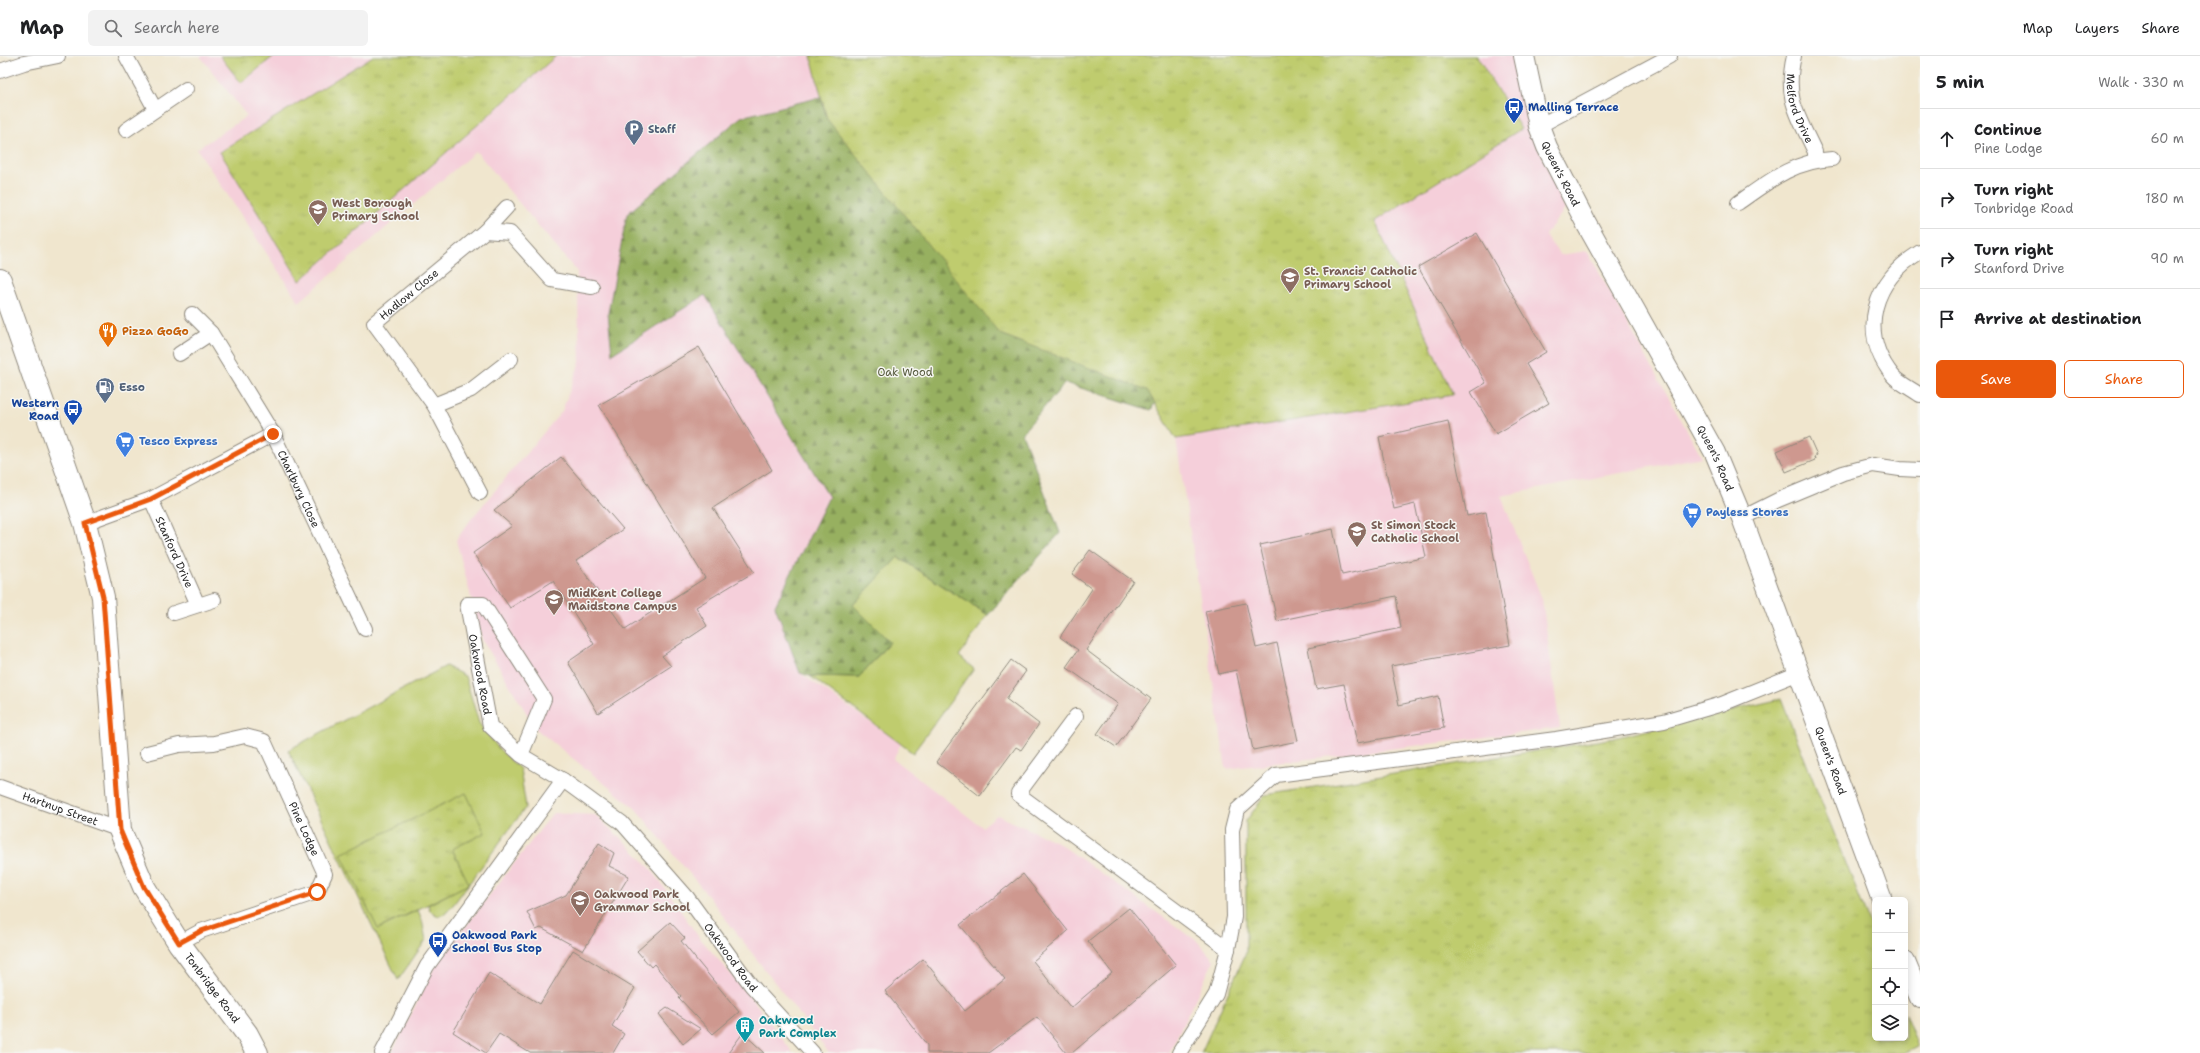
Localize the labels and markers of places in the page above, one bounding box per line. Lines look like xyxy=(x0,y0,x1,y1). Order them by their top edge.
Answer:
bus stop icon: Malling Terrace xyxy=(1503,96,1525,124)
place label: Malling Terrace xyxy=(1528,100,1619,115)
parking icon: Staff xyxy=(623,118,645,146)
place label: Staff xyxy=(648,122,676,137)
place label: West Borough Primary School xyxy=(332,196,419,224)
school or university icon: West Borough Primary School xyxy=(307,198,329,226)
place label: St. Francis' Catholic Primary School xyxy=(1304,264,1417,292)
school or university icon: St. Francis' Catholic Primary School xyxy=(1279,266,1301,294)
restaurant icon: Pizza GoGo xyxy=(97,320,119,348)
place label: Pizza GoGo xyxy=(122,324,189,339)
fuel station icon: Esso xyxy=(94,376,116,404)
place label: Esso xyxy=(119,380,145,395)
place label: Western Road xyxy=(11,396,60,424)
bus stop icon: Western Road xyxy=(62,398,84,426)
supermarket icon: Tesco Express xyxy=(114,430,136,458)
place label: Tesco Express xyxy=(139,434,218,449)
supermarket icon: Payless Stores xyxy=(1681,501,1703,529)
place label: Payless Stores xyxy=(1706,505,1789,520)
place label: St Simon Stock Catholic School xyxy=(1371,518,1459,546)
school or university icon: St Simon Stock Catholic School xyxy=(1346,520,1368,548)
place label: MidKent College Maidstone Campus xyxy=(568,586,677,614)
school or university icon: MidKent College Maidstone Campus xyxy=(543,588,565,616)
place label: Oakwood Park Grammar School xyxy=(594,887,690,915)
school or university icon: Oakwood Park Grammar School xyxy=(569,889,591,917)
place label: Oakwood Park School Bus Stop xyxy=(452,928,542,956)
bus stop icon: Oakwood Park School Bus Stop xyxy=(427,930,449,958)
place label: Oakwood Park Complex xyxy=(759,1013,836,1041)
building icon: Oakwood Park Complex xyxy=(734,1015,756,1043)

